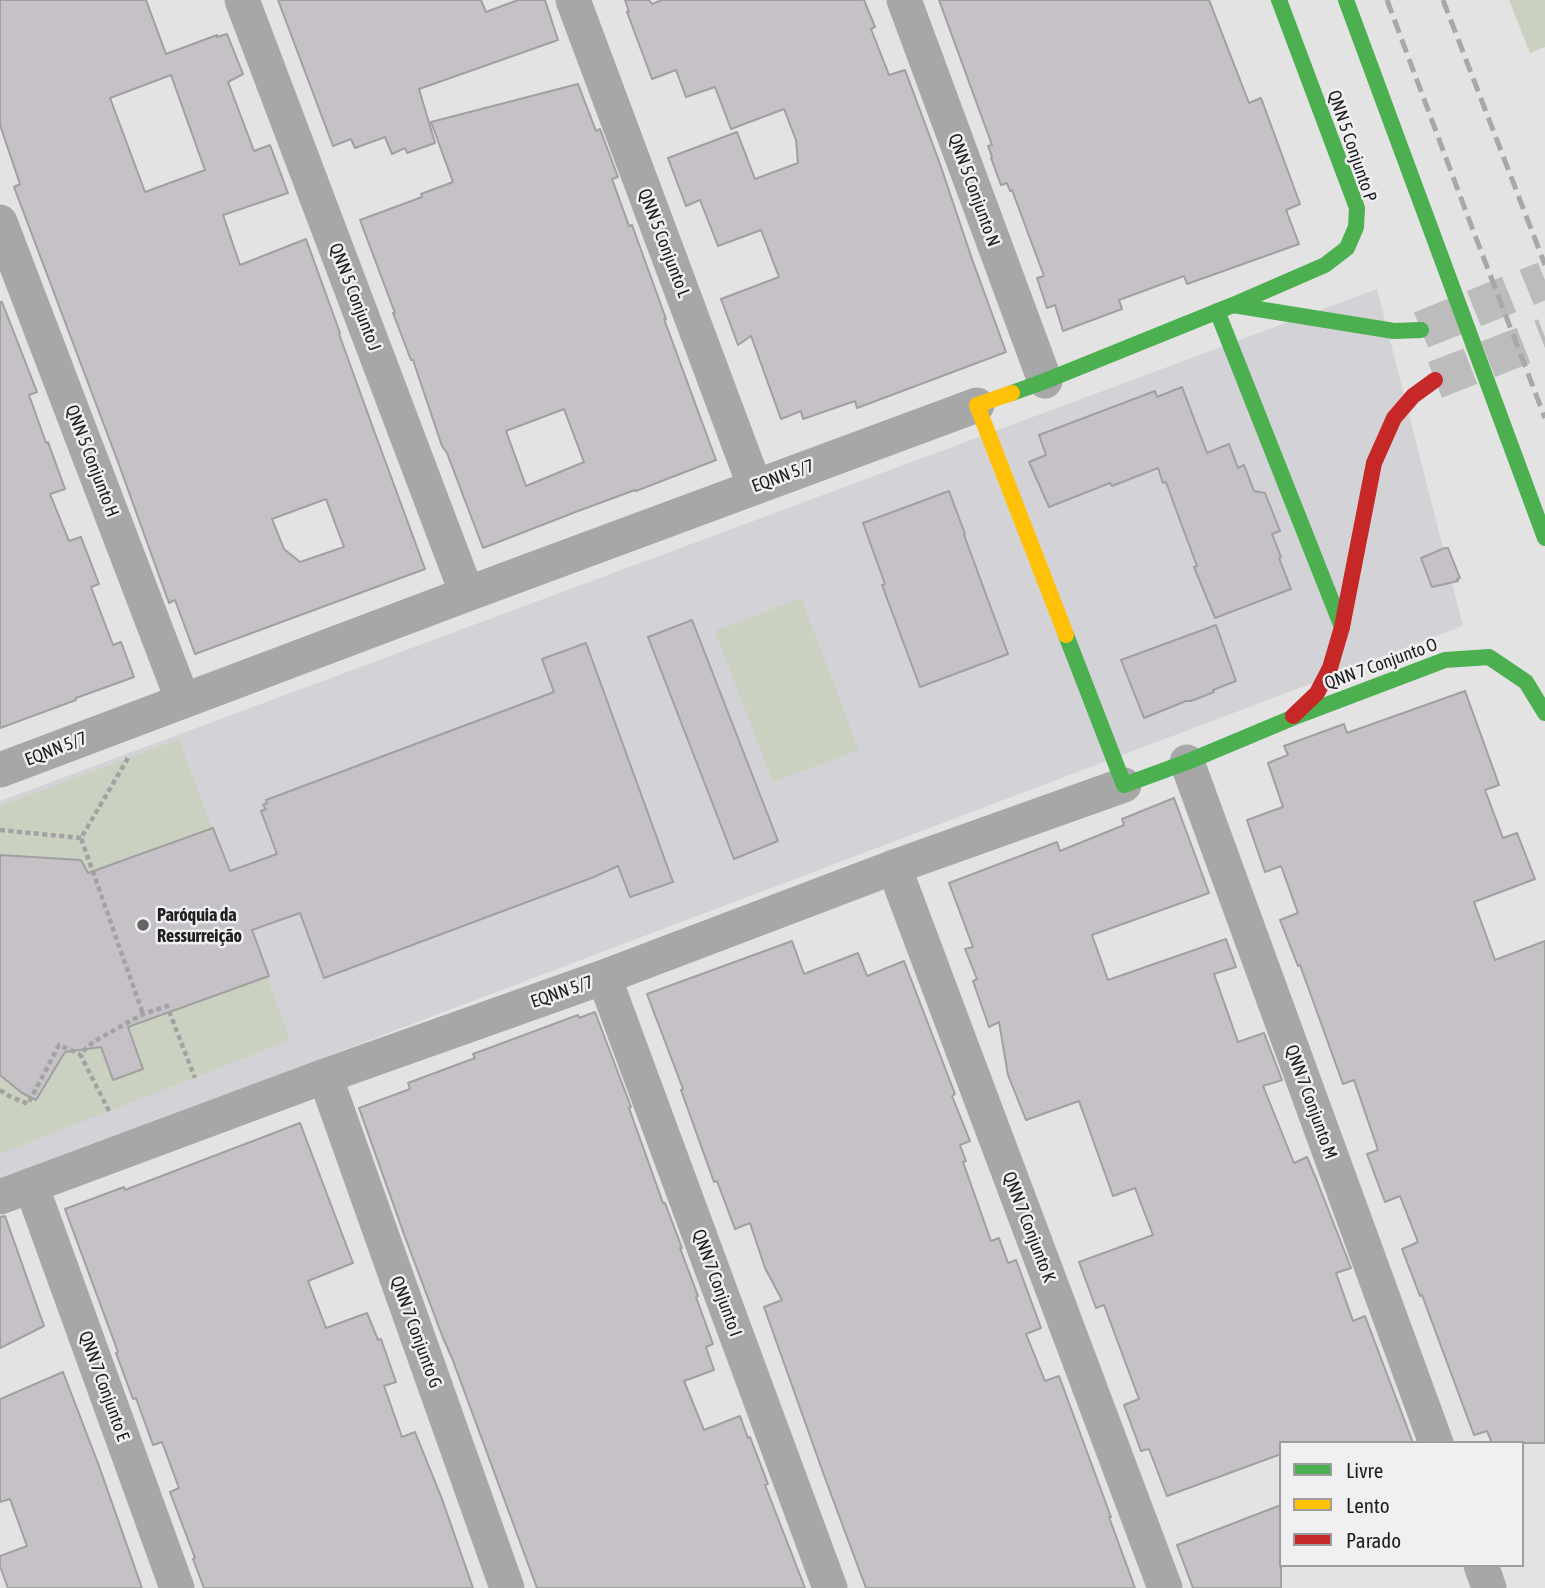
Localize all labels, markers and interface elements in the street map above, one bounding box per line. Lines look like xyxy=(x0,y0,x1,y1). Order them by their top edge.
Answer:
street label: QNN 5 Conjunto P xyxy=(1323,87,1381,205)
street label: QNN 5 Conjunto N xyxy=(944,131,1004,249)
street label: QNN 5 Conjunto L xyxy=(633,185,695,301)
street label: QNN 5 Conjunto J xyxy=(325,240,385,354)
street label: QNN 5 Conjunto H xyxy=(61,402,123,520)
street label: EQNN 5/7 xyxy=(749,455,817,497)
street label: QNN 7 Conjunto O xyxy=(1322,634,1440,694)
street label: EQNN 5/7 xyxy=(22,727,90,771)
place label: Paróquia da Ressurreição xyxy=(157,904,242,946)
marker: Paróquia da Ressurreição xyxy=(135,917,151,933)
street label: EQNN 5/7 xyxy=(528,971,596,1013)
street label: QNN 7 Conjunto M xyxy=(1280,1042,1342,1162)
street label: QNN 7 Conjunto K xyxy=(998,1169,1060,1285)
street label: QNN 7 Conjunto I xyxy=(688,1226,746,1340)
street label: QNN 7 Conjunto G xyxy=(386,1273,446,1391)
street label: QNN 7 Conjunto E xyxy=(74,1328,134,1444)
legend xyxy=(1279,1441,1524,1567)
text: Livre xyxy=(1346,1458,1383,1482)
text: Lento xyxy=(1346,1493,1390,1517)
text: Parado xyxy=(1346,1528,1401,1552)

